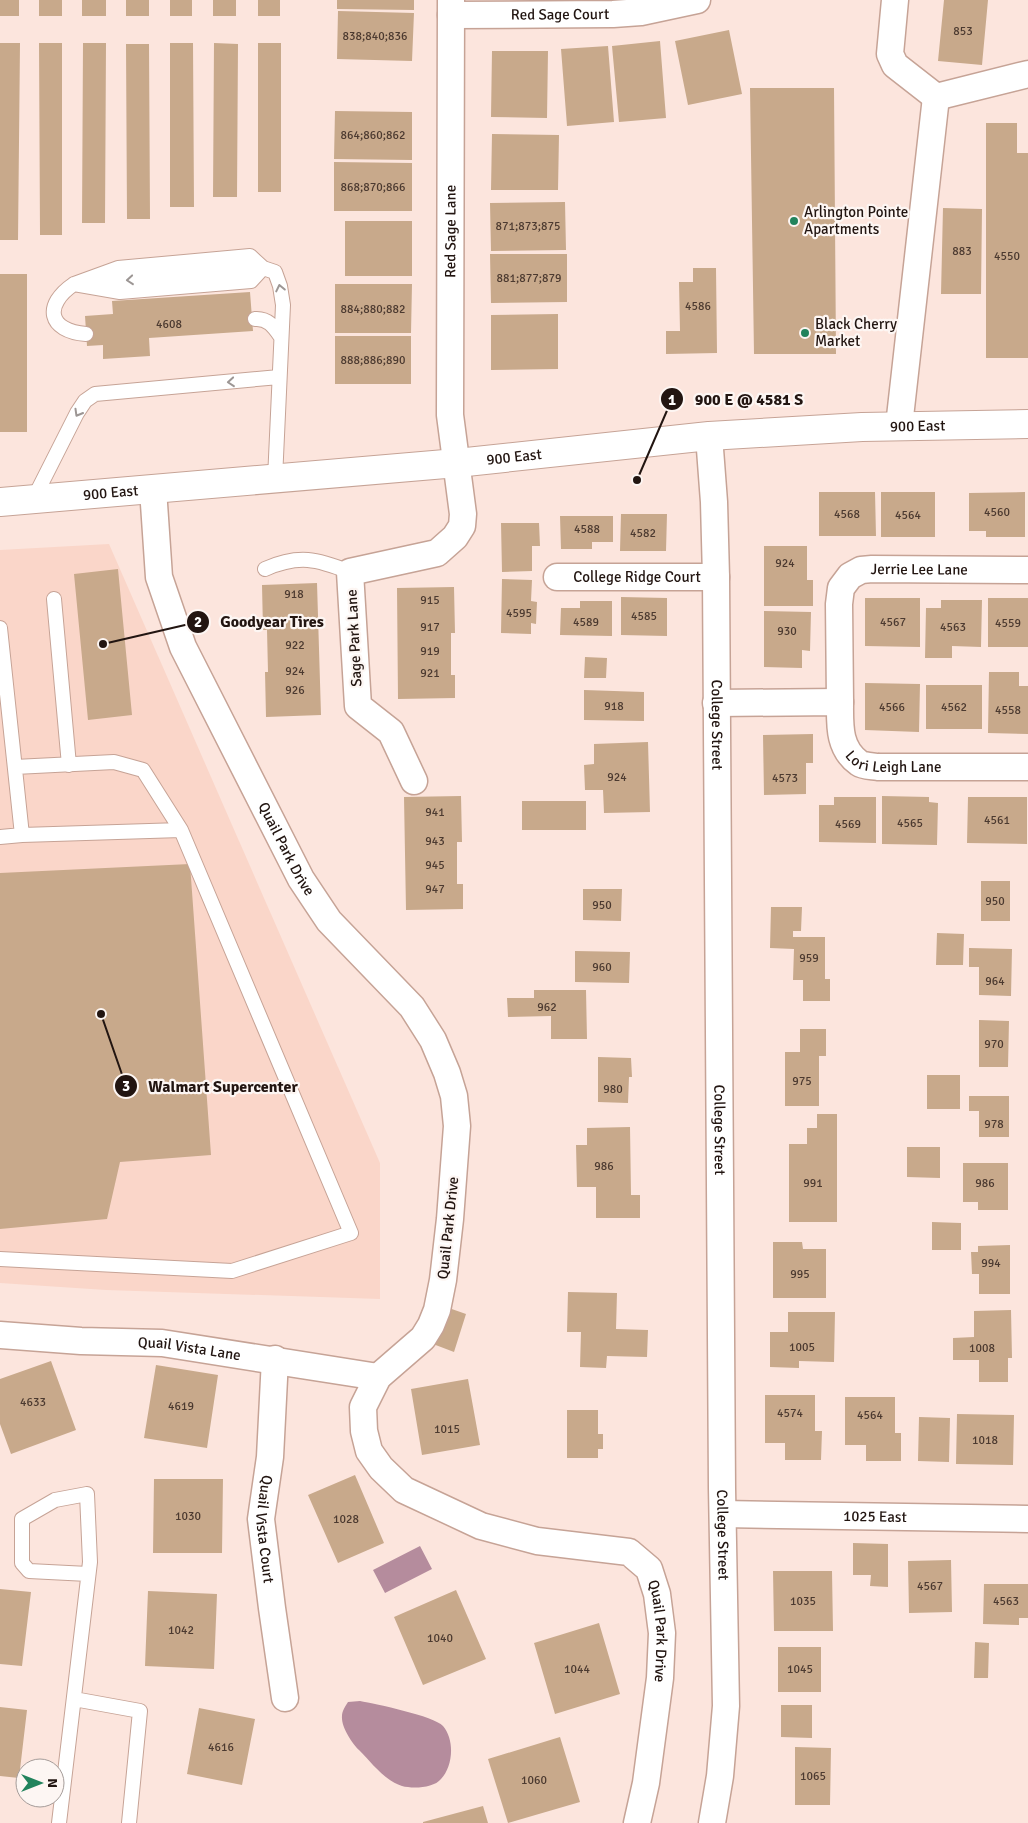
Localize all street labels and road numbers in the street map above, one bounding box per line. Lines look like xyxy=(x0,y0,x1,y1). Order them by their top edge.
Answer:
street label: Red Sage Court xyxy=(511,5,609,24)
street label: Red Sage Lane xyxy=(441,185,460,278)
street label: 900 East xyxy=(890,416,946,435)
street label: 900 East xyxy=(485,445,543,469)
street label: 900 East xyxy=(82,481,139,504)
street label: Jerrie Lee Lane xyxy=(871,560,968,579)
street label: College Ridge Court xyxy=(573,568,701,586)
street label: Sage Park Lane xyxy=(342,589,366,687)
street label: College Street xyxy=(708,679,726,770)
street label: Lori Leigh Lane xyxy=(842,747,942,776)
street label: Quail Park Drive xyxy=(254,799,319,899)
street label: College Street xyxy=(710,1084,729,1175)
street label: Quail Park Drive xyxy=(434,1176,462,1280)
street label: Quail Vista Lane xyxy=(138,1333,242,1364)
street label: Quail Vista Court xyxy=(252,1474,278,1584)
street label: College Street xyxy=(713,1489,733,1580)
street label: 1025 East xyxy=(843,1507,907,1526)
street label: Quail Park Drive xyxy=(644,1578,671,1684)

